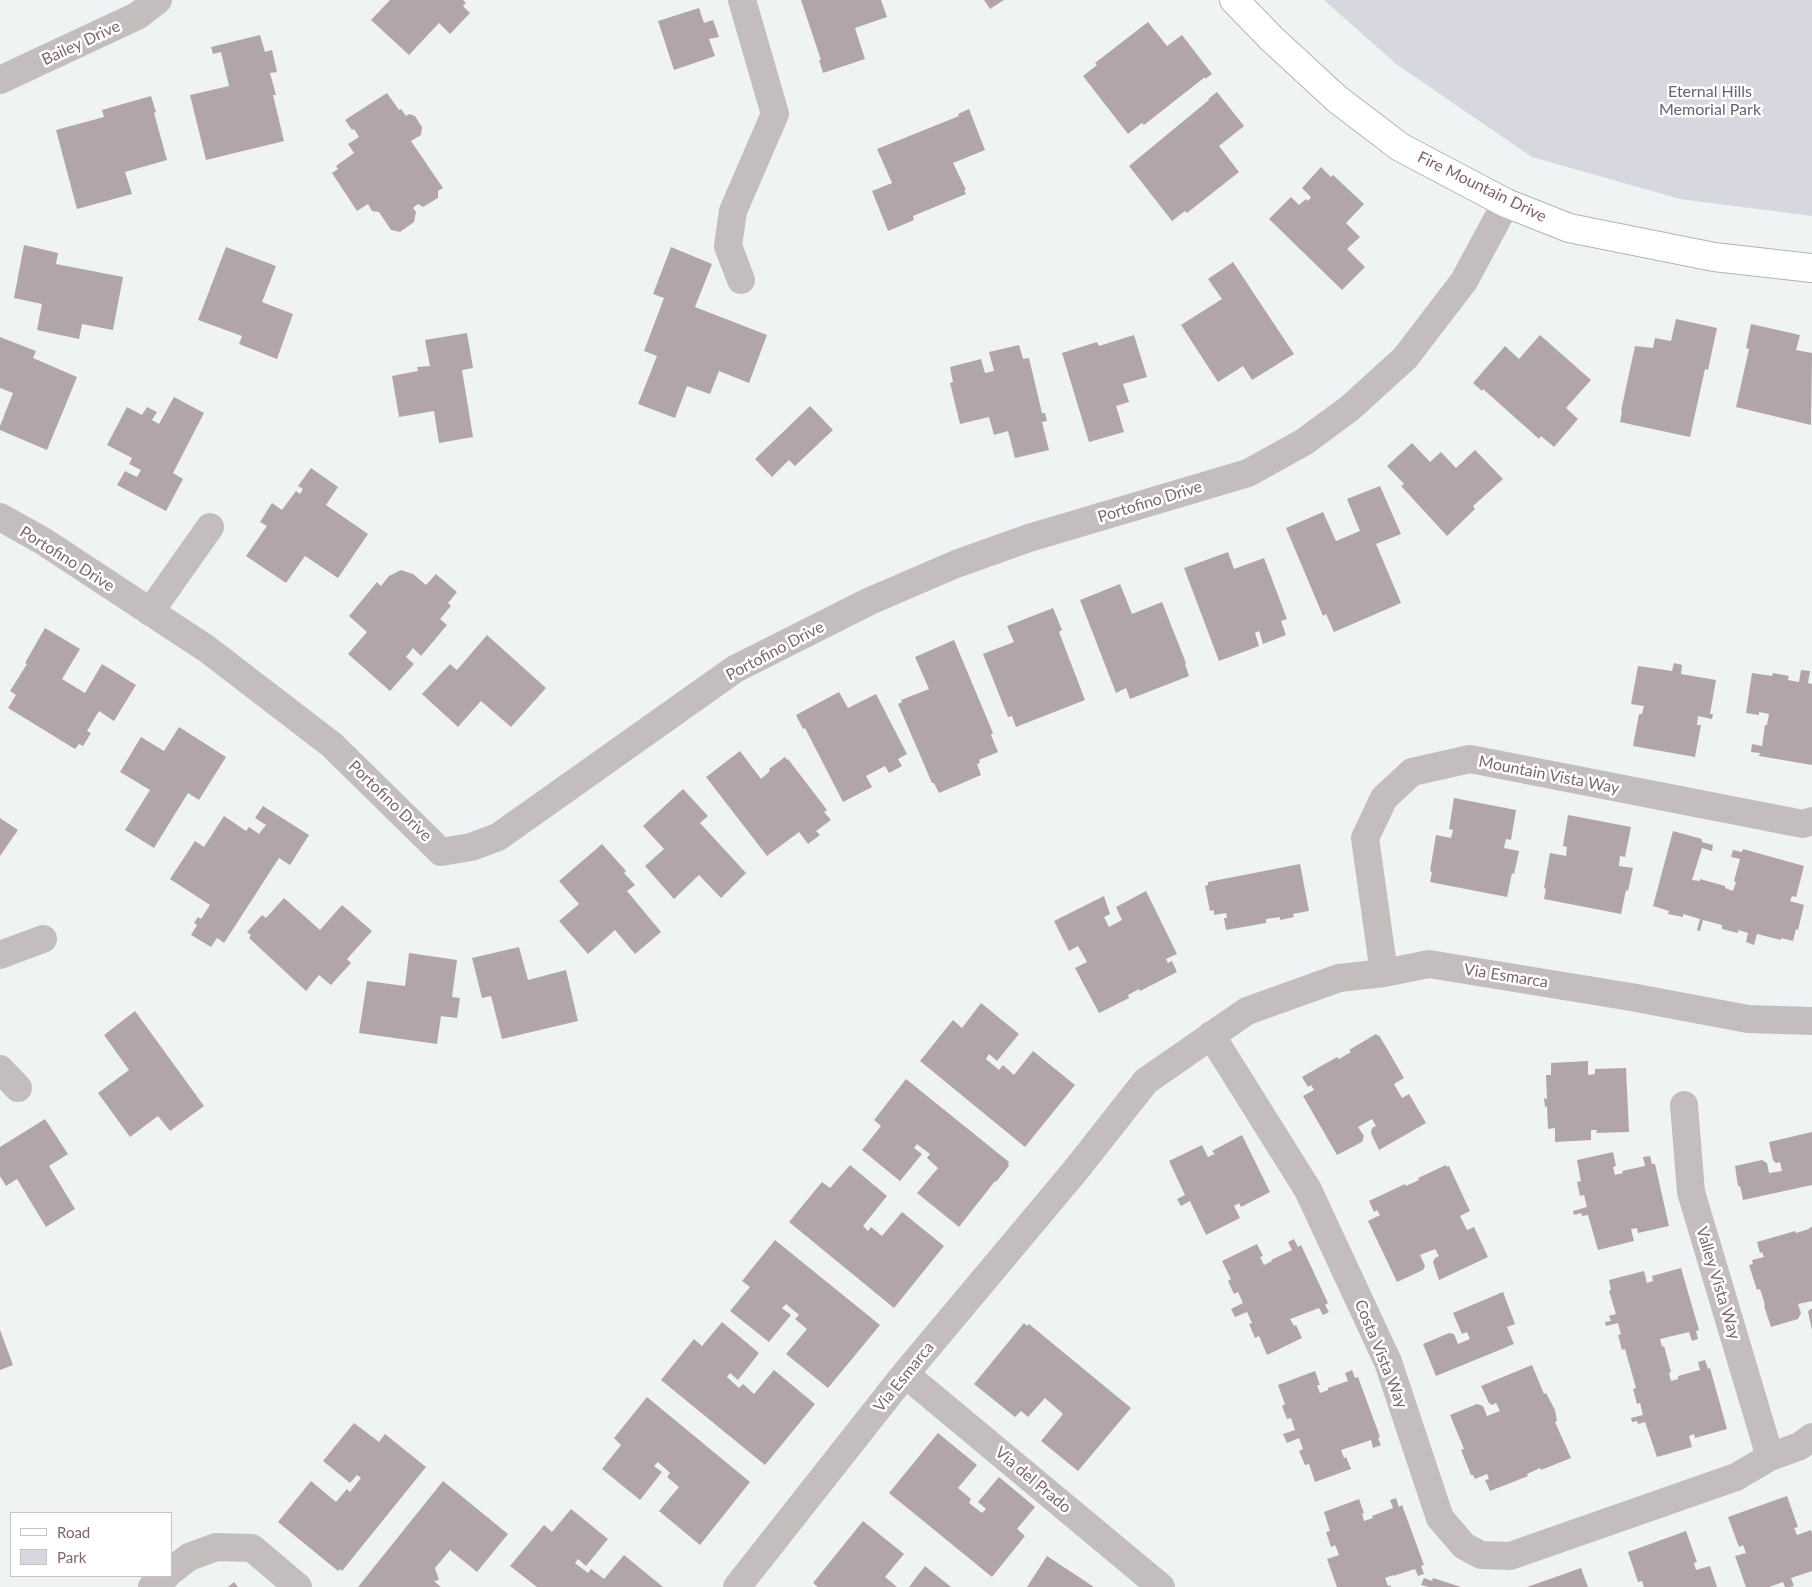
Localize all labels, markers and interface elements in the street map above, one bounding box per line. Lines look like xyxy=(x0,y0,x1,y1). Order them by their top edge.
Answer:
street label: Bailey Drive xyxy=(39,16,123,70)
park label: Eternal Hills Memorial Park xyxy=(1659,82,1761,120)
street label: Fire Mountain Drive xyxy=(1414,147,1550,227)
street label: Portofino Drive xyxy=(1096,477,1204,527)
street label: Portofino Drive xyxy=(16,522,118,596)
street label: Portofino Drive xyxy=(723,617,827,685)
street label: Mountain Vista Way xyxy=(1477,752,1621,798)
street label: Portofino Drive xyxy=(344,757,436,845)
street label: Via Esmarca xyxy=(1463,960,1549,992)
street label: Valley Vista Way xyxy=(1692,1224,1744,1342)
street label: Costa Vista Way xyxy=(1350,1297,1412,1411)
street label: Via Esmarca xyxy=(870,1338,938,1416)
street label: Via del Prado xyxy=(991,1443,1075,1517)
legend xyxy=(10,1512,172,1577)
text: Road xyxy=(57,1523,90,1541)
text: Park xyxy=(57,1548,86,1566)

